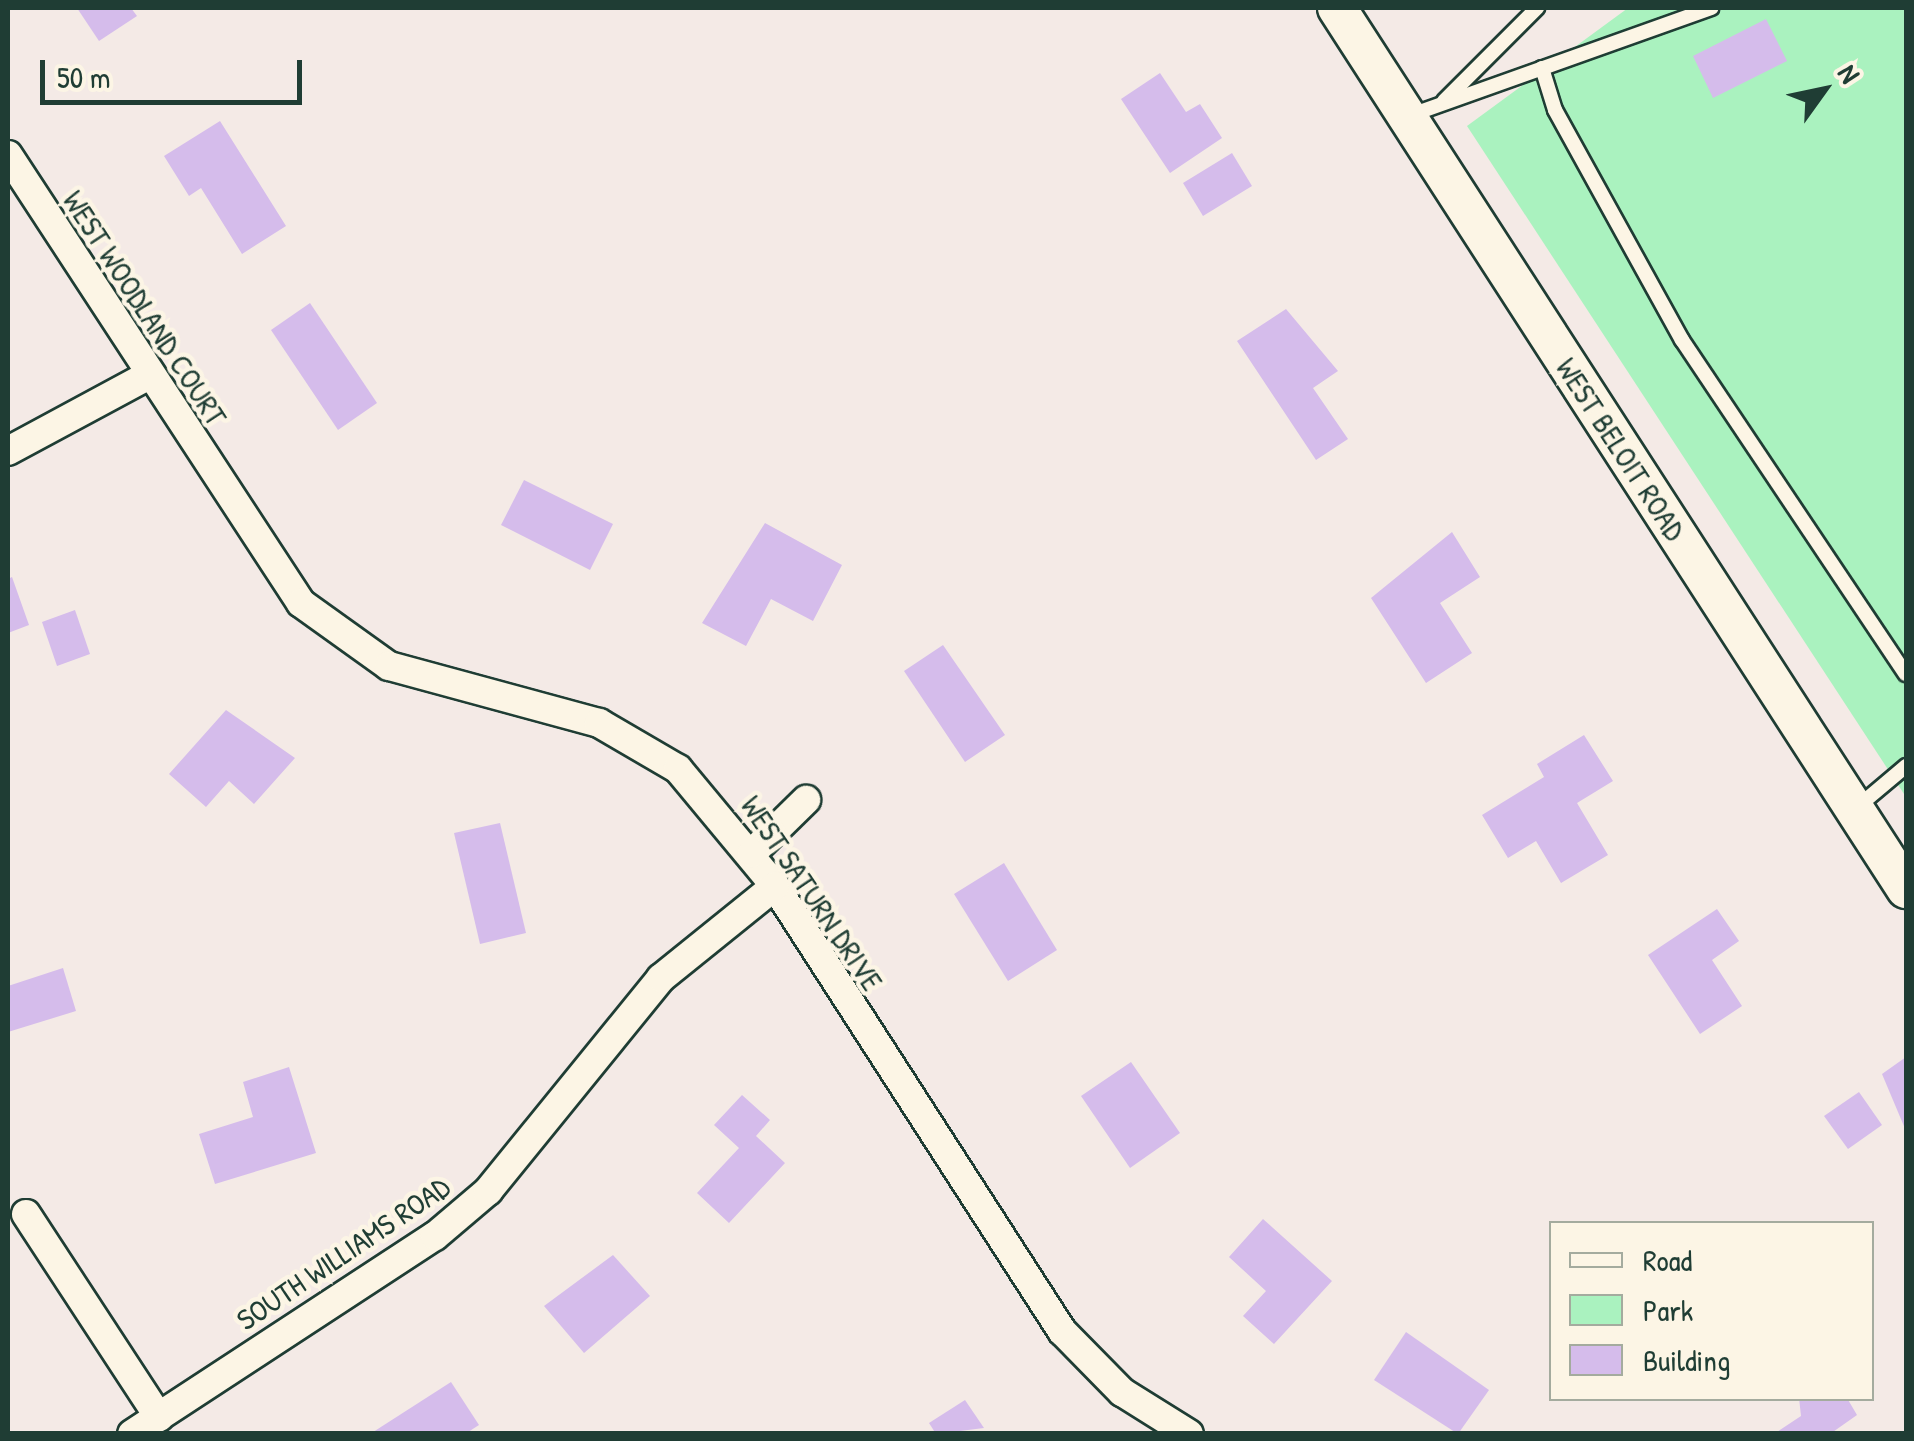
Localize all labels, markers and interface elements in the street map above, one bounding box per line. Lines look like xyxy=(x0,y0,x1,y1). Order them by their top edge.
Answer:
scale bar xyxy=(45,40,308,102)
north arrow xyxy=(1774,40,1874,140)
text: 50 m xyxy=(57,57,110,97)
text: N xyxy=(1829,57,1869,90)
street label: WEST WOODLAND COURT xyxy=(56,184,234,432)
street label: WEST BELOIT ROAD xyxy=(1549,351,1693,547)
street label: WEST SATURN DRIVE xyxy=(734,789,890,997)
street label: SOUTH WILLIAMS ROAD xyxy=(230,1168,456,1338)
legend xyxy=(1549,1221,1874,1401)
text: Road xyxy=(1643,1240,1692,1280)
text: Park xyxy=(1643,1290,1693,1330)
text: Building xyxy=(1643,1340,1730,1380)

